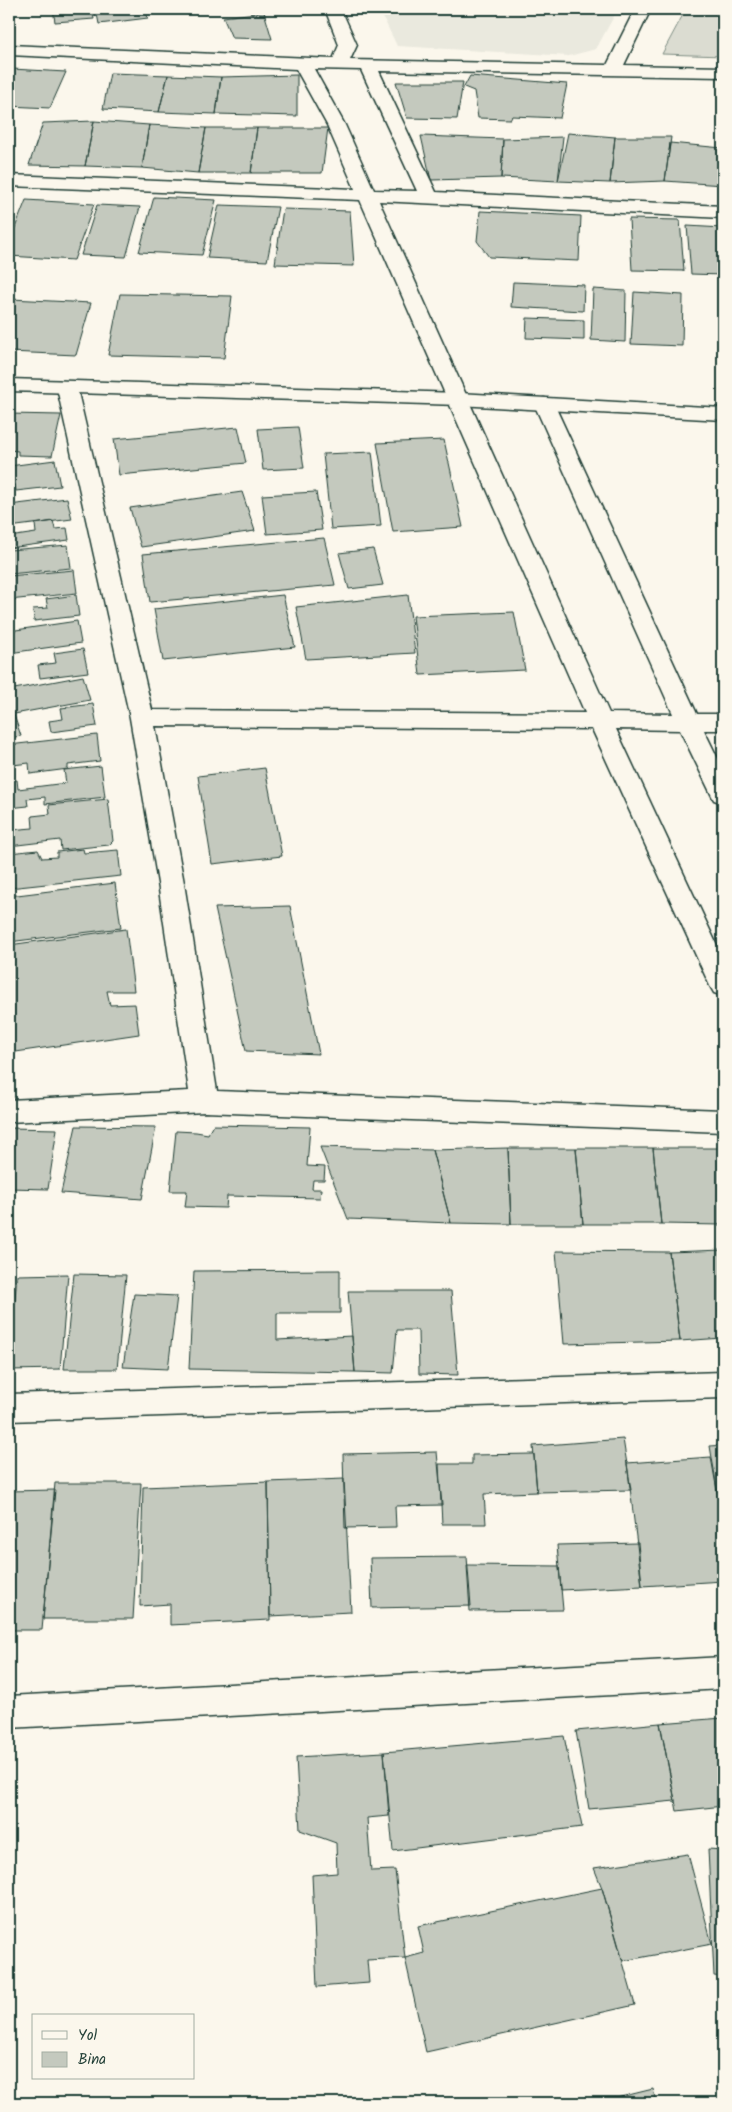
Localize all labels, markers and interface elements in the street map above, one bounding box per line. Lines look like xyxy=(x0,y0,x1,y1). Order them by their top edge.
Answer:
legend xyxy=(32,2014,195,2080)
text: Yol xyxy=(78,2024,97,2048)
text: Bina xyxy=(78,2048,106,2072)

